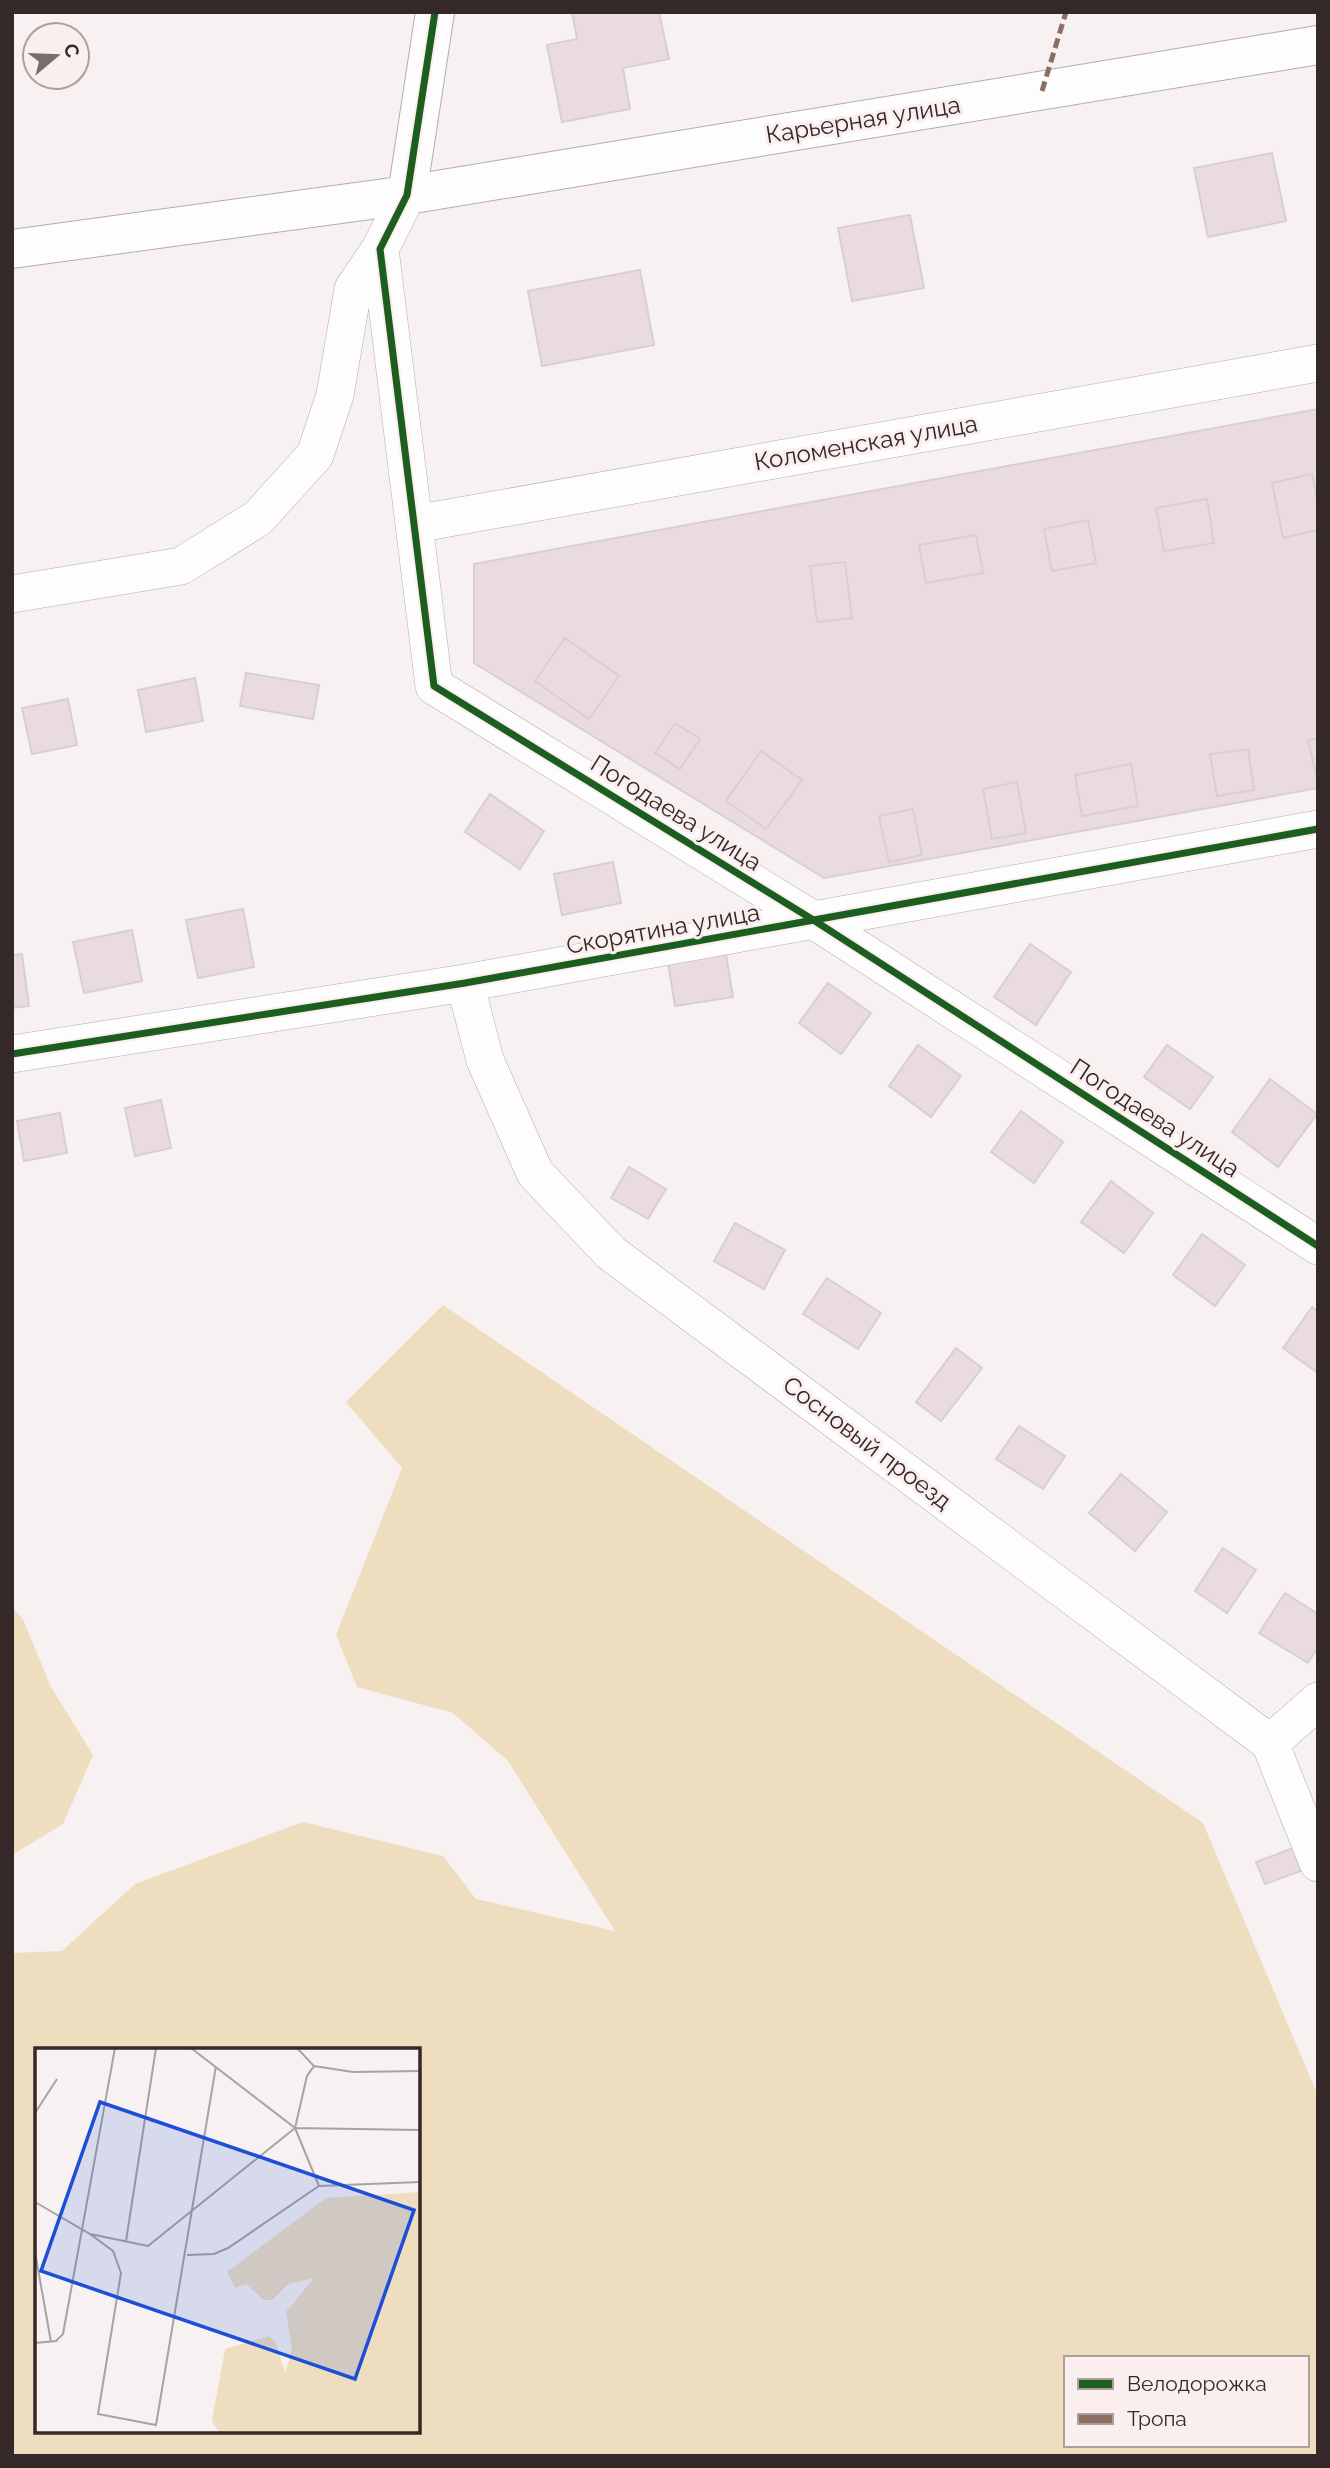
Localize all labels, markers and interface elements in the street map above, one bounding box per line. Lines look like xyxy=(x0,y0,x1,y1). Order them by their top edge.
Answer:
north arrow xyxy=(21,21,91,91)
text: С xyxy=(60,41,85,60)
street label: Карьерная улица xyxy=(764,90,962,149)
street label: Коломенская улица xyxy=(752,409,980,476)
street label: Погодаева улица xyxy=(586,748,767,877)
street label: Скорятина улица xyxy=(564,897,762,960)
street label: Погодаева улица xyxy=(1065,1052,1245,1183)
street label: Сосновый проезд xyxy=(777,1370,957,1515)
inset map xyxy=(35,2048,420,2433)
legend xyxy=(1064,2356,1309,2447)
text: Велодорожка xyxy=(1127,2371,1267,2396)
text: Тропа xyxy=(1127,2406,1187,2431)

